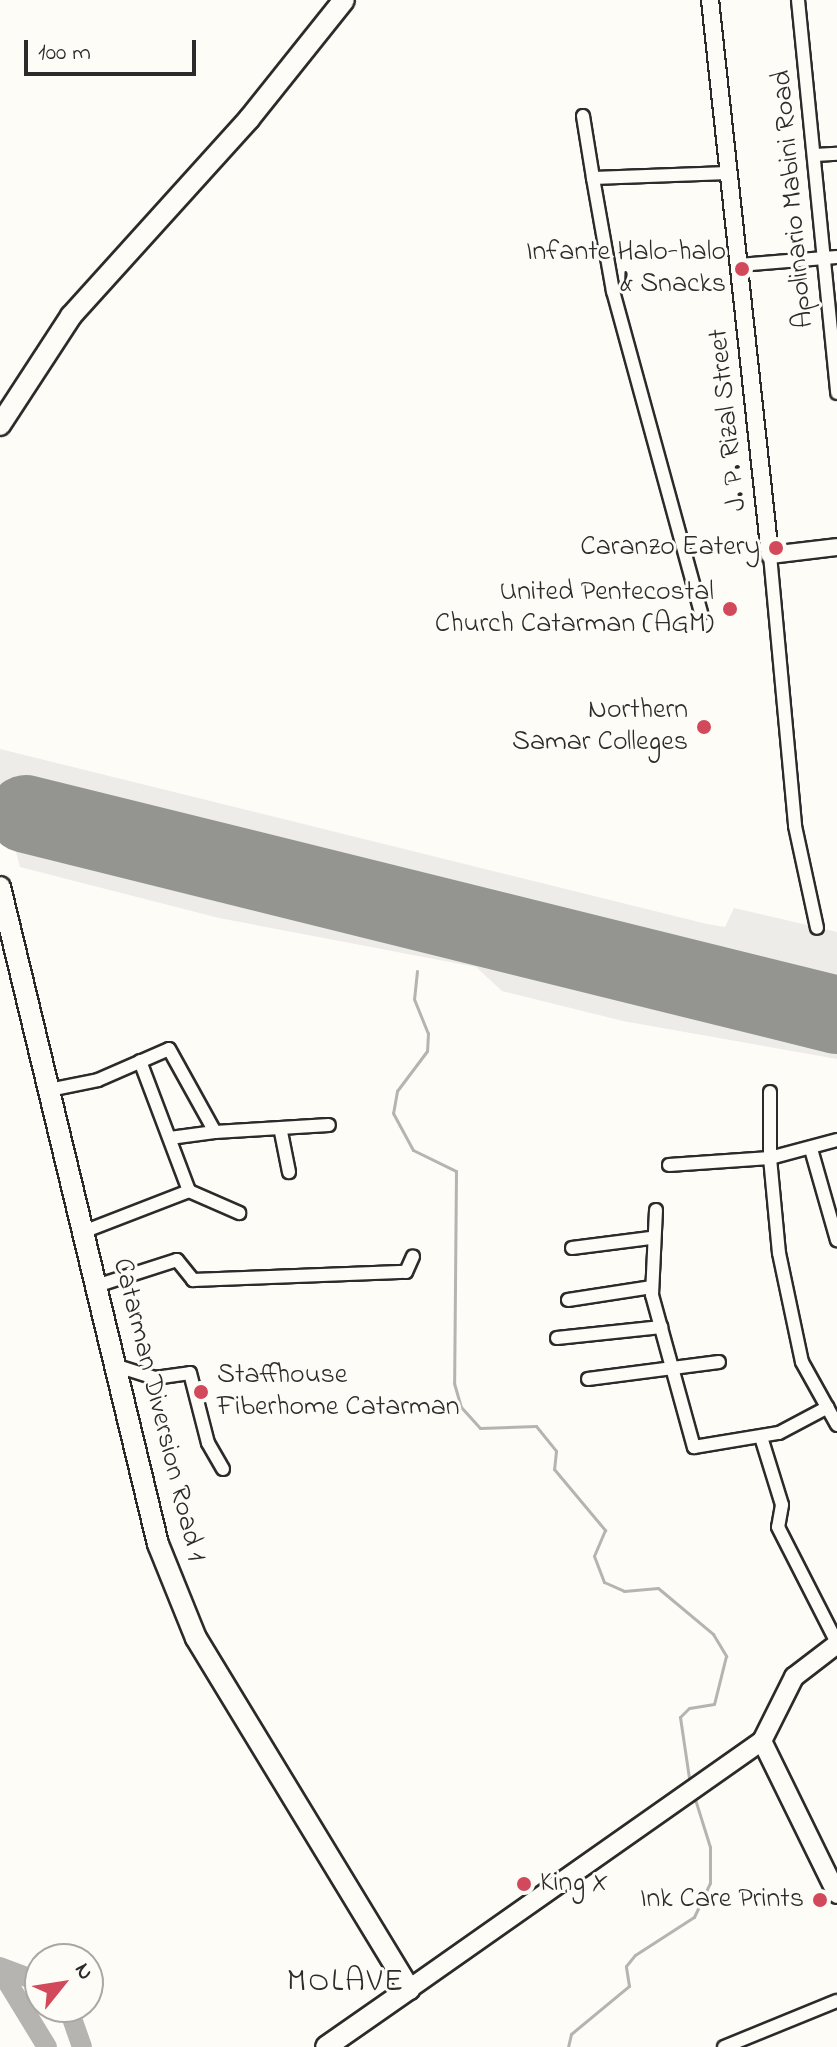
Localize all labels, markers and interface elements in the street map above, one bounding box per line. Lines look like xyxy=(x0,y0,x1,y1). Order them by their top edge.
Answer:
scale bar xyxy=(28,24,200,74)
text: 100 m xyxy=(38,36,91,71)
street label: Apolinario Mabini Road xyxy=(766,69,822,329)
place label: Infante Halo-halo & Snacks xyxy=(526,236,726,302)
marker: Infante Halo-halo & Snacks xyxy=(733,260,751,278)
street label: J. P. Rizal Street xyxy=(703,327,755,513)
place label: Caranzo Eatery xyxy=(580,531,760,565)
marker: Caranzo Eatery xyxy=(767,539,785,557)
place label: United Pentecostal Church Catarman (AGM) xyxy=(435,576,714,642)
marker: United Pentecostal Church Catarman (AGM) xyxy=(721,600,739,618)
place label: Northern Samar Colleges xyxy=(512,694,688,760)
marker: Northern Samar Colleges xyxy=(695,718,713,736)
street label: Catarman Diversion Road 1 xyxy=(104,1255,212,1565)
place label: Staffhouse Fiberhome Catarman xyxy=(217,1359,460,1425)
marker: Staffhouse Fiberhome Catarman xyxy=(192,1383,210,1401)
place label: King X xyxy=(540,1867,608,1901)
marker: King X xyxy=(515,1875,533,1893)
place label: Ink Care Prints xyxy=(640,1883,804,1917)
marker: Ink Care Prints xyxy=(811,1891,829,1909)
north arrow xyxy=(24,1943,104,2023)
text: N xyxy=(65,1958,101,1986)
district label: MOLAVE xyxy=(287,1964,405,2002)

